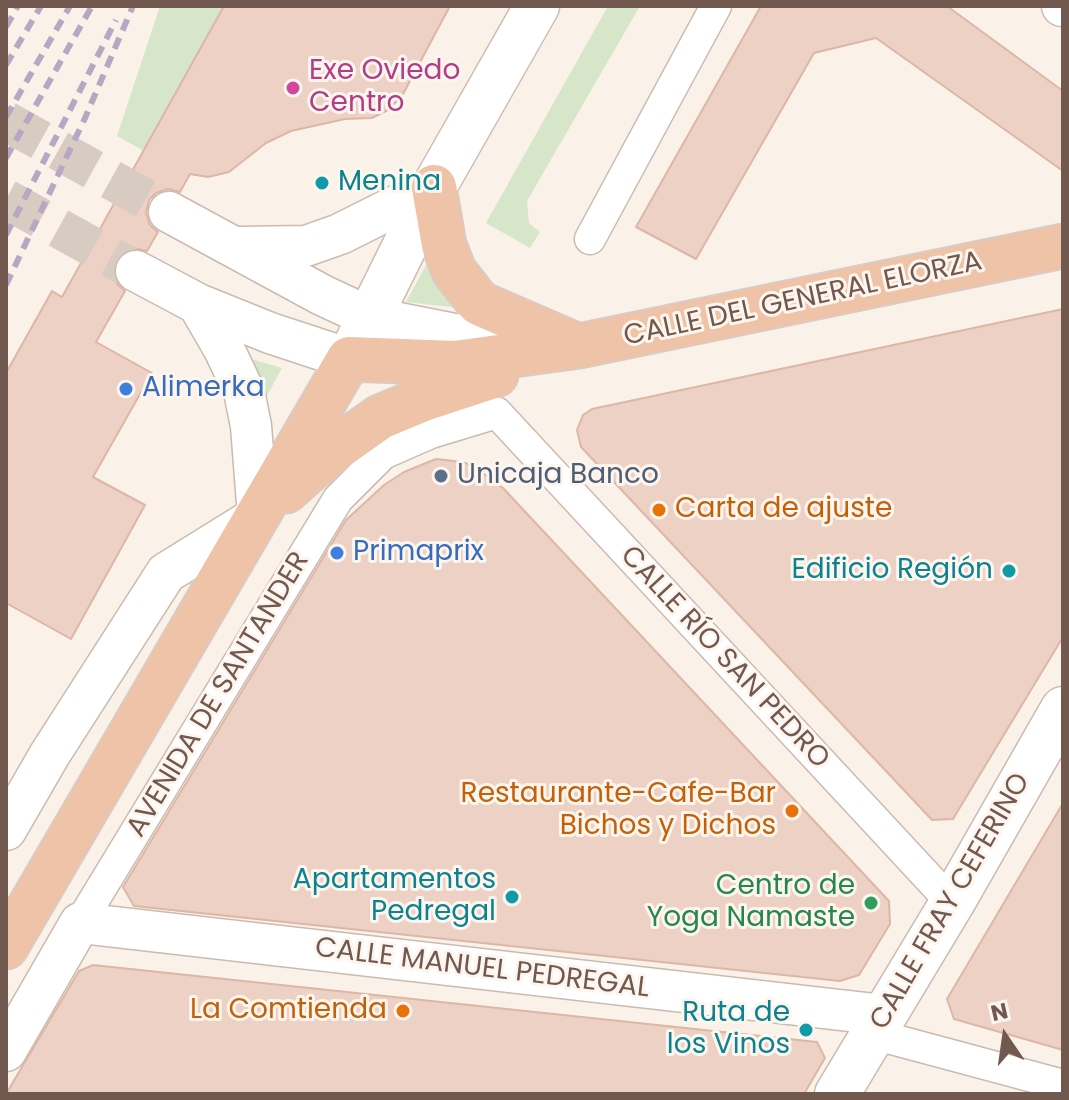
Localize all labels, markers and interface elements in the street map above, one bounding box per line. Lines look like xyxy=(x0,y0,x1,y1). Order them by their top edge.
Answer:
place label: Exe Oviedo Centro xyxy=(309,55,460,121)
marker: Exe Oviedo Centro xyxy=(284,79,302,97)
place label: Menina xyxy=(338,166,441,200)
marker: Menina xyxy=(313,174,331,192)
street label: CALLE DEL GENERAL ELORZA xyxy=(621,246,985,354)
place label: Alimerka xyxy=(142,372,265,406)
marker: Alimerka xyxy=(117,380,135,398)
place label: Unicaja Banco xyxy=(457,459,659,493)
marker: Unicaja Banco xyxy=(432,467,450,485)
place label: Carta de ajuste xyxy=(675,493,892,527)
marker: Carta de ajuste xyxy=(650,501,668,519)
place label: Primaprix xyxy=(353,536,484,570)
street label: CALLE RÍO SAN PEDRO xyxy=(612,540,836,776)
marker: Primaprix xyxy=(328,544,346,562)
street label: AVENIDA DE SANTANDER xyxy=(121,546,317,844)
place label: Edificio Región xyxy=(791,554,993,588)
marker: Edificio Región xyxy=(1000,562,1018,580)
street label: CALLE FRAY CEFERINO xyxy=(864,768,1038,1036)
place label: Restaurante-Cafe-Bar Bichos y Dichos xyxy=(461,778,776,844)
marker: Restaurante-Cafe-Bar Bichos y Dichos xyxy=(783,802,801,820)
place label: Apartamentos Pedregal xyxy=(293,864,496,930)
place label: Centro de Yoga Namaste xyxy=(647,870,855,936)
marker: Apartamentos Pedregal xyxy=(503,888,521,906)
marker: Centro de Yoga Namaste xyxy=(862,894,880,912)
street label: CALLE MANUEL PEDREGAL xyxy=(313,932,651,1006)
place label: La Comtienda xyxy=(190,994,387,1028)
north arrow xyxy=(965,996,1045,1076)
place label: Ruta de los Vinos xyxy=(667,997,790,1063)
marker: La Comtienda xyxy=(394,1002,412,1020)
marker: Ruta de los Vinos xyxy=(797,1021,815,1039)

